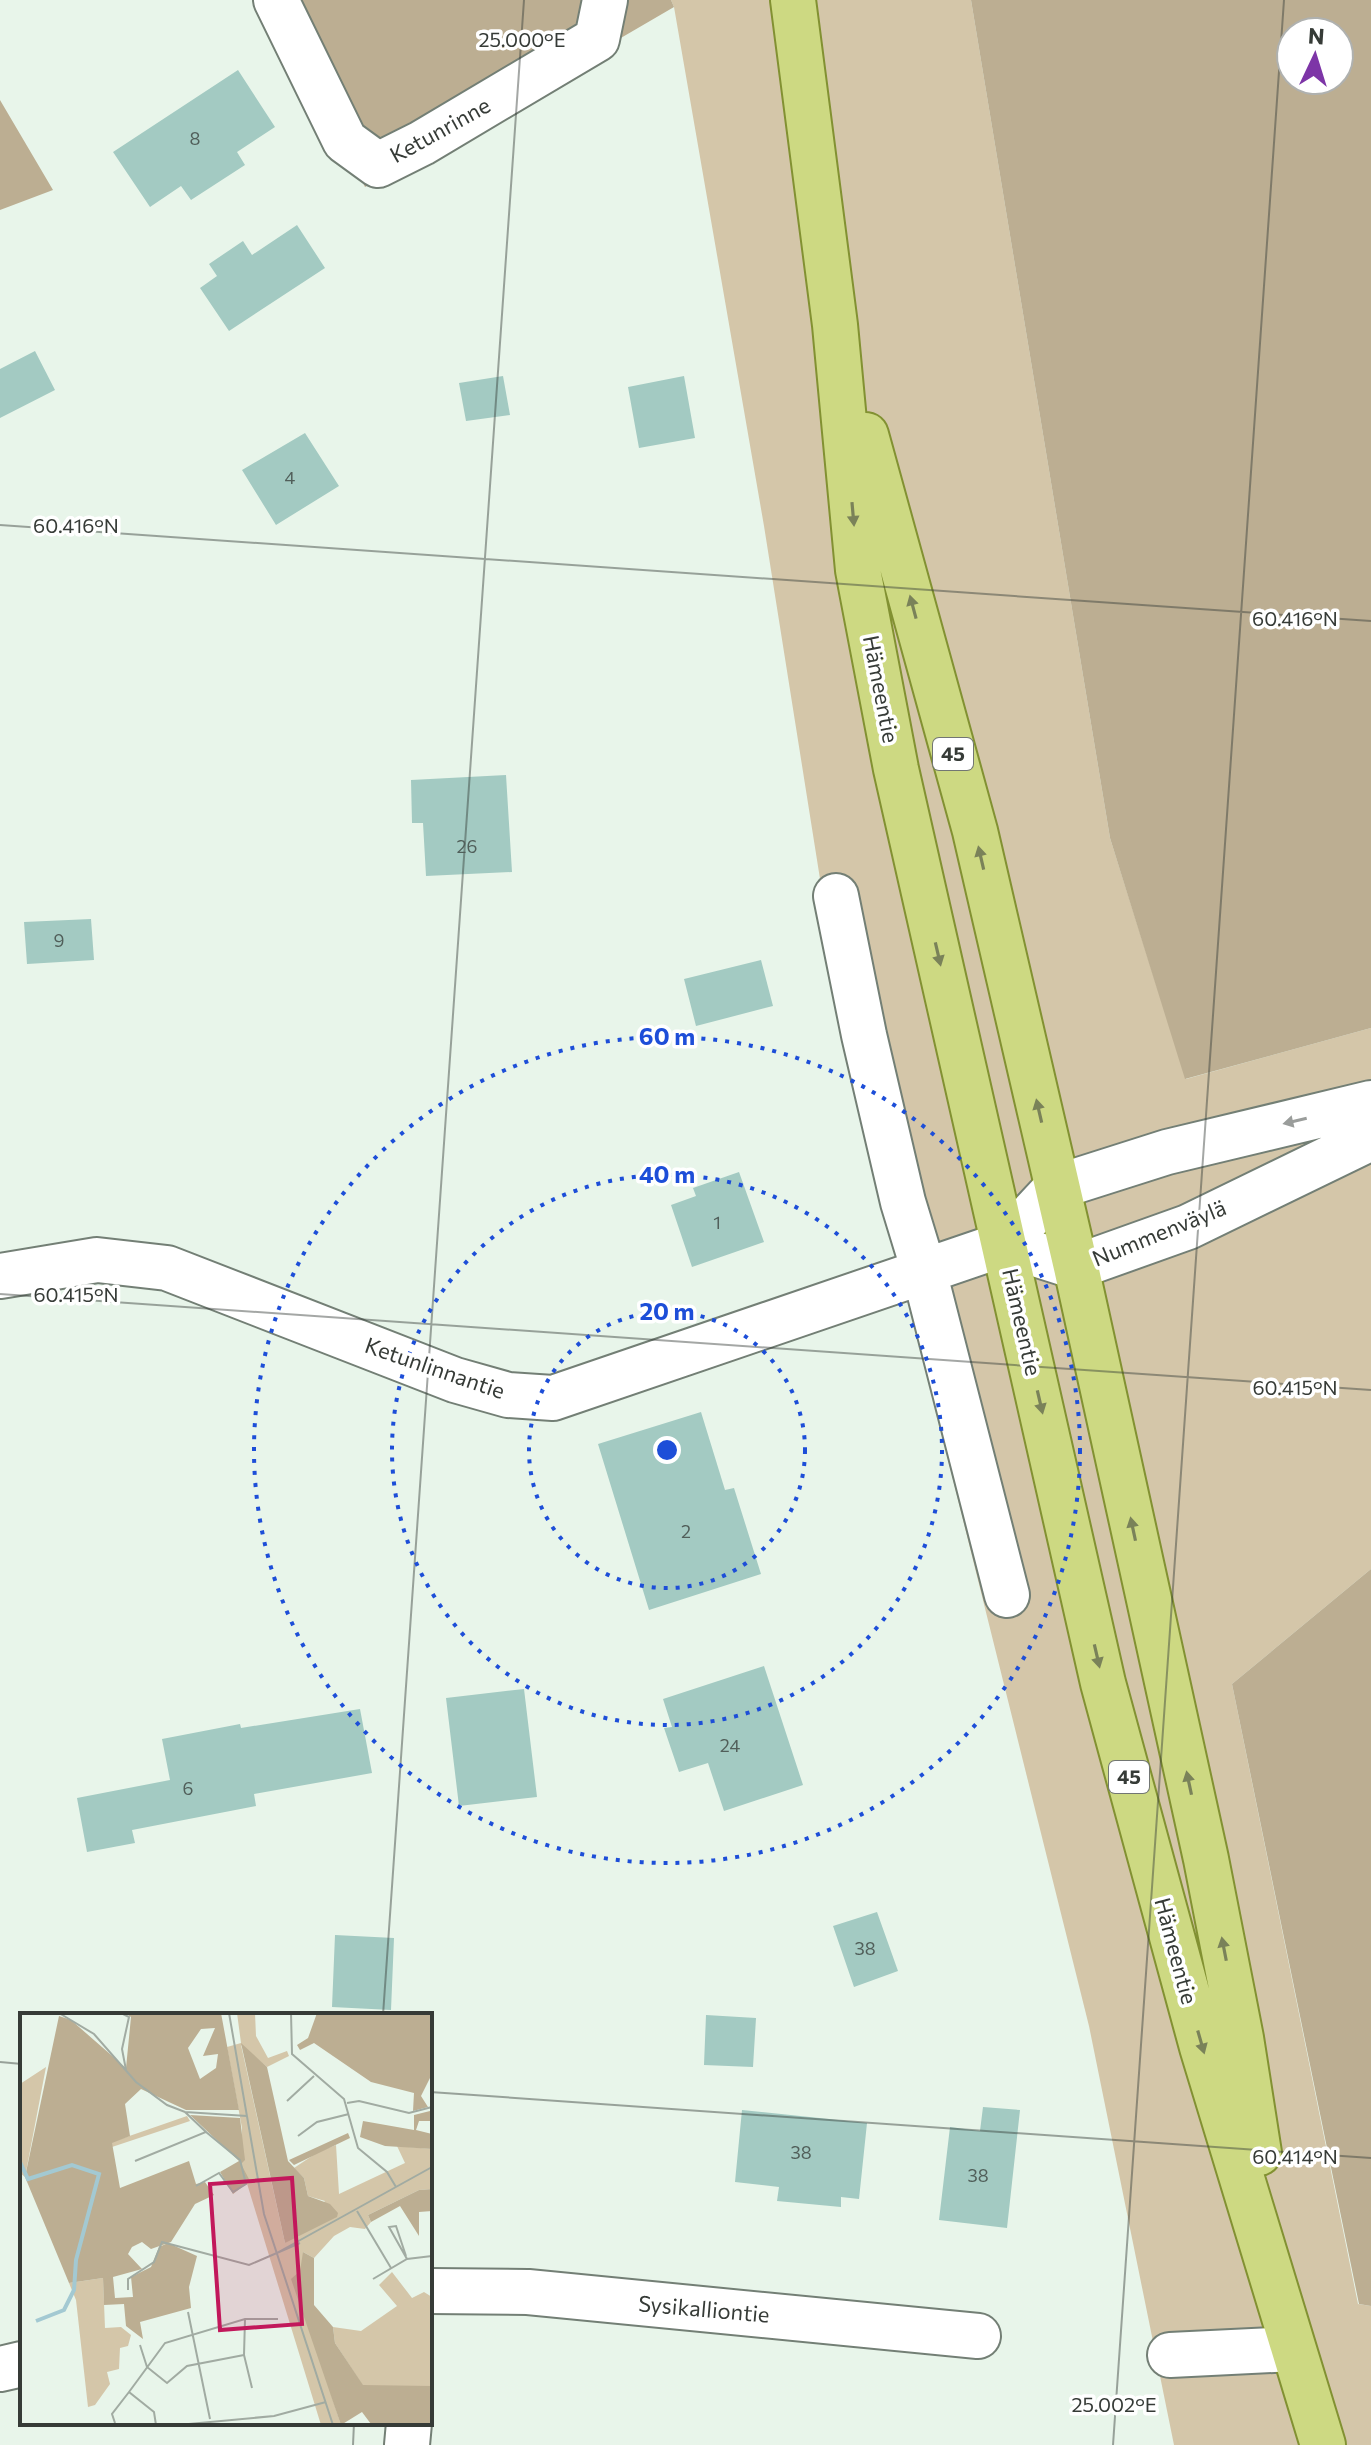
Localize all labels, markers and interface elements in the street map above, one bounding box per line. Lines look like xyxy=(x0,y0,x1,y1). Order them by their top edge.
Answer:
north arrow xyxy=(1275,16,1355,96)
text: N xyxy=(1307,22,1326,50)
text: 25.000°E xyxy=(479,27,566,51)
street label: Ketunrinne xyxy=(385,91,495,168)
house number: 8 xyxy=(190,127,201,149)
house number: 4 xyxy=(285,466,296,488)
one-way arrow xyxy=(846,502,859,527)
text: 60.416°N xyxy=(33,513,119,537)
one-way arrow xyxy=(906,594,919,618)
text: 60.416°N xyxy=(1252,606,1338,630)
street label: Hämeentie xyxy=(858,633,905,745)
road number: 45 xyxy=(933,738,973,770)
house number: 26 xyxy=(457,835,477,857)
one-way arrow xyxy=(974,845,986,870)
house number: 9 xyxy=(54,929,64,951)
one-way arrow xyxy=(932,942,945,967)
text: 60 m xyxy=(639,1021,695,1050)
one-way arrow xyxy=(1032,1098,1045,1123)
one-way arrow xyxy=(1283,1116,1308,1128)
text: 40 m xyxy=(639,1159,695,1188)
street label: Nummenväylä xyxy=(1088,1193,1230,1272)
house number: 1 xyxy=(713,1211,721,1233)
street label: Hämeentie xyxy=(997,1266,1048,1378)
text: 60.415°N xyxy=(33,1282,119,1306)
text: 20 m xyxy=(640,1296,694,1325)
street label: Ketunlinnantie xyxy=(362,1331,509,1404)
text: 60.415°N xyxy=(1252,1375,1338,1399)
one-way arrow xyxy=(1034,1390,1047,1415)
centre of rings xyxy=(653,1436,681,1464)
one-way arrow xyxy=(1126,1516,1139,1541)
house number: 2 xyxy=(681,1520,691,1542)
one-way arrow xyxy=(1091,1643,1104,1668)
house number: 24 xyxy=(720,1734,740,1756)
road number: 45 xyxy=(1109,1761,1149,1793)
one-way arrow xyxy=(1182,1770,1195,1795)
house number: 6 xyxy=(183,1777,193,1799)
street label: Hämeentie xyxy=(1149,1895,1204,2007)
house number: 38 xyxy=(854,1937,876,1959)
one-way arrow xyxy=(1217,1937,1229,1962)
inset map xyxy=(20,2013,432,2425)
one-way arrow xyxy=(1195,2030,1208,2054)
house number: 38 xyxy=(790,2141,812,2163)
text: 60.414°N xyxy=(1252,2144,1338,2168)
house number: 38 xyxy=(967,2164,989,2186)
street label: Sysikalliontie xyxy=(637,2289,771,2328)
text: 25.002°E xyxy=(1071,2392,1157,2416)

